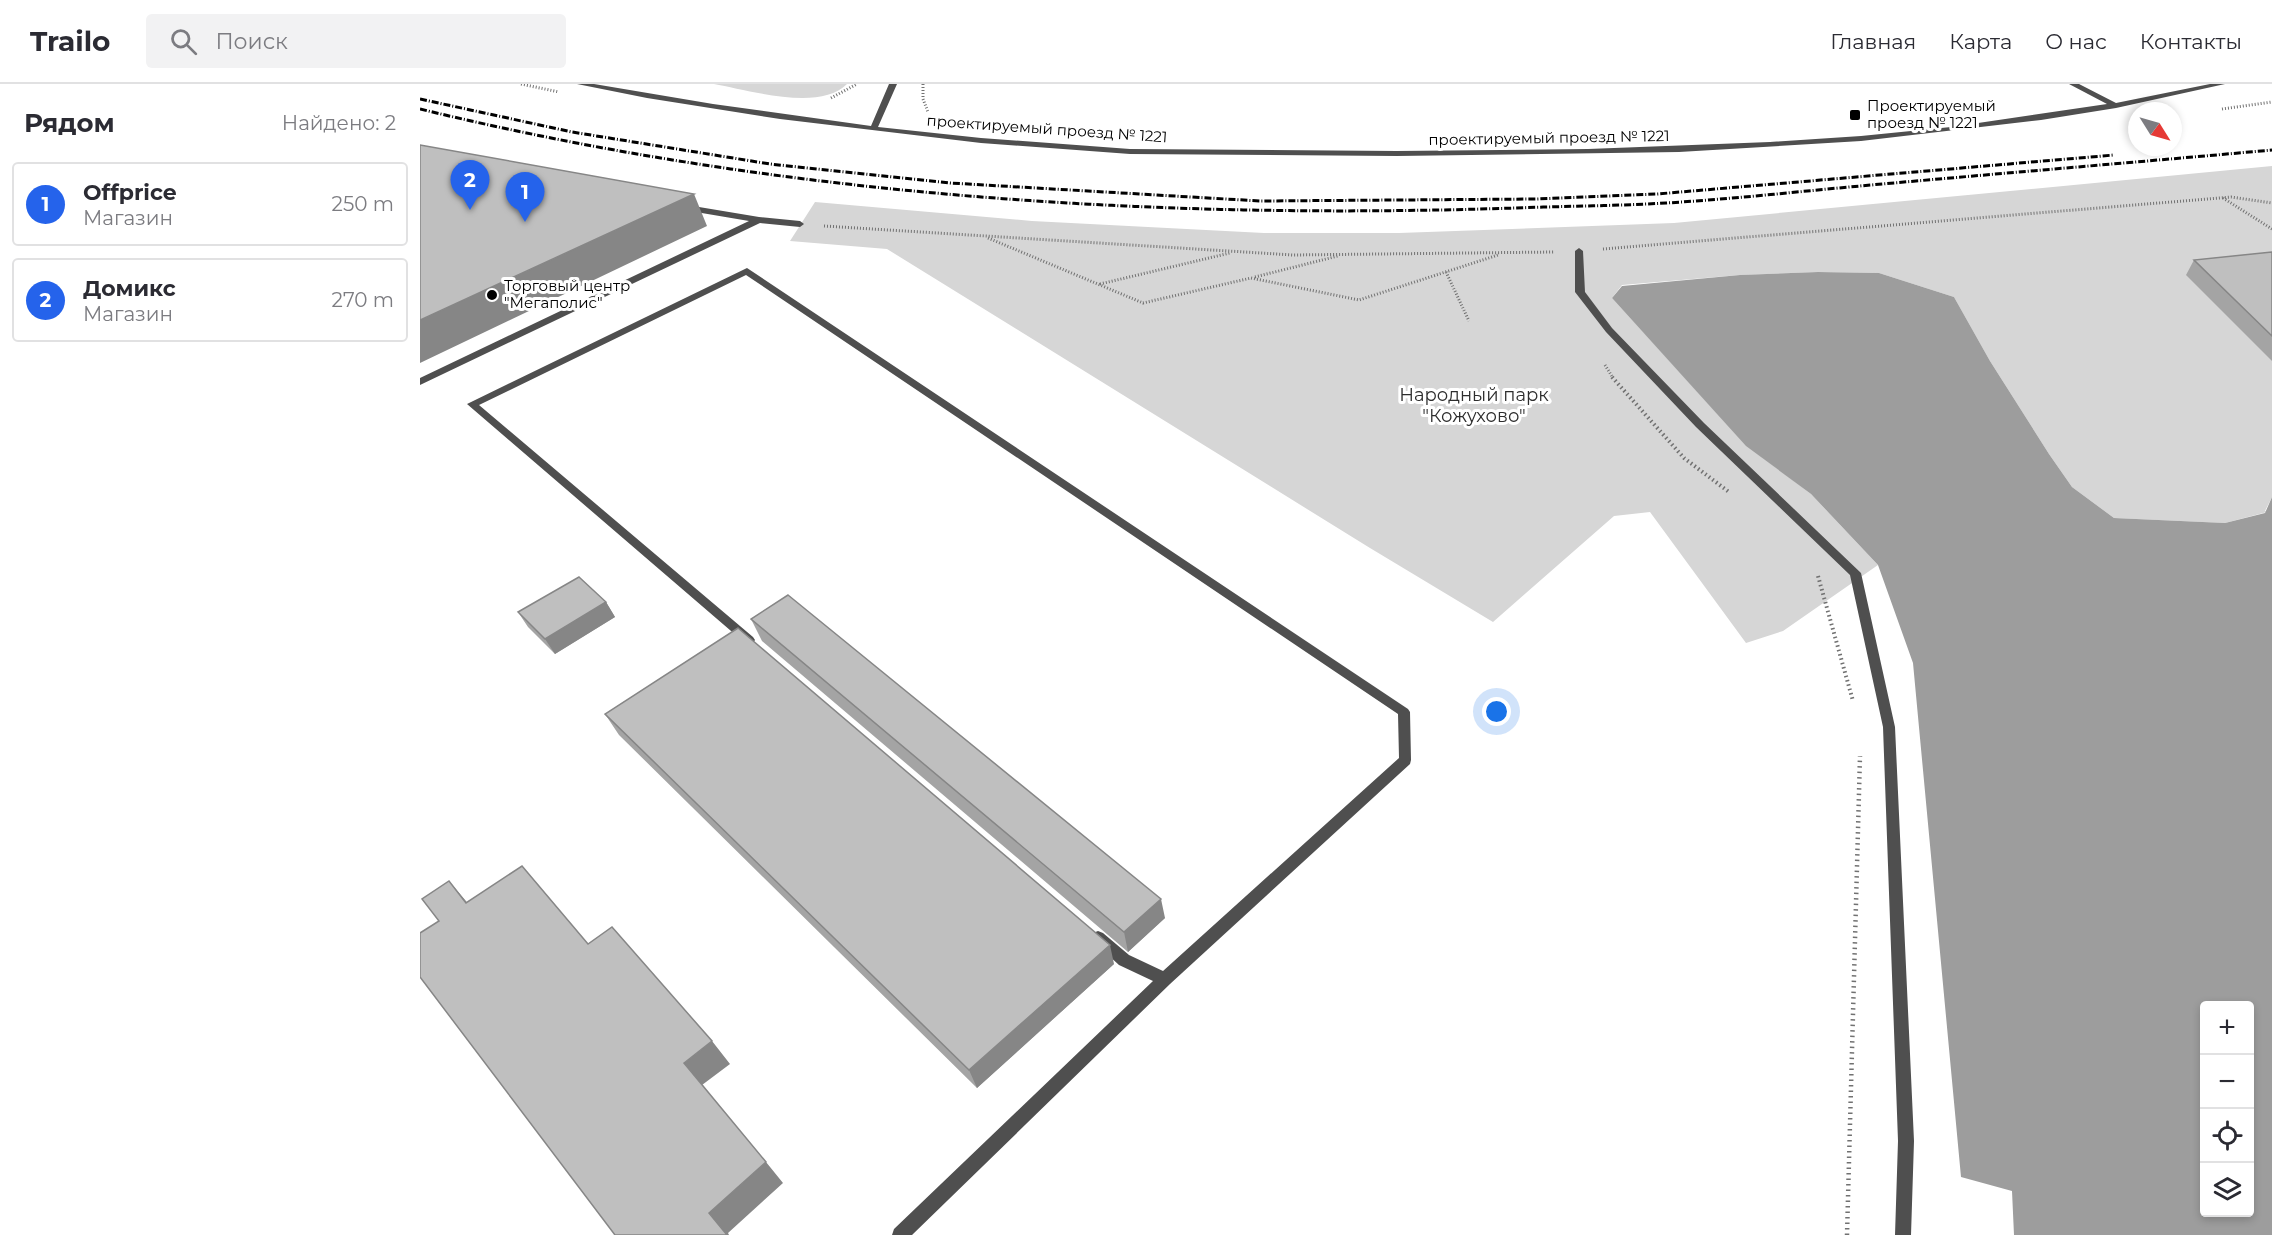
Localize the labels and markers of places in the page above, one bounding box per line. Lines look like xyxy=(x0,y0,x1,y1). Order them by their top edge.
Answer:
place label: Проектируемый проезд № 1221 xyxy=(1867,96,1996,132)
marker: Проектируемый проезд № 1221 xyxy=(1848,108,1862,122)
pin: 2 xyxy=(451,160,490,210)
pin: 1 xyxy=(506,172,544,222)
place label: Торговый центр "Мегаполис" xyxy=(504,276,630,312)
marker: Торговый центр "Мегаполис" xyxy=(485,288,499,302)

